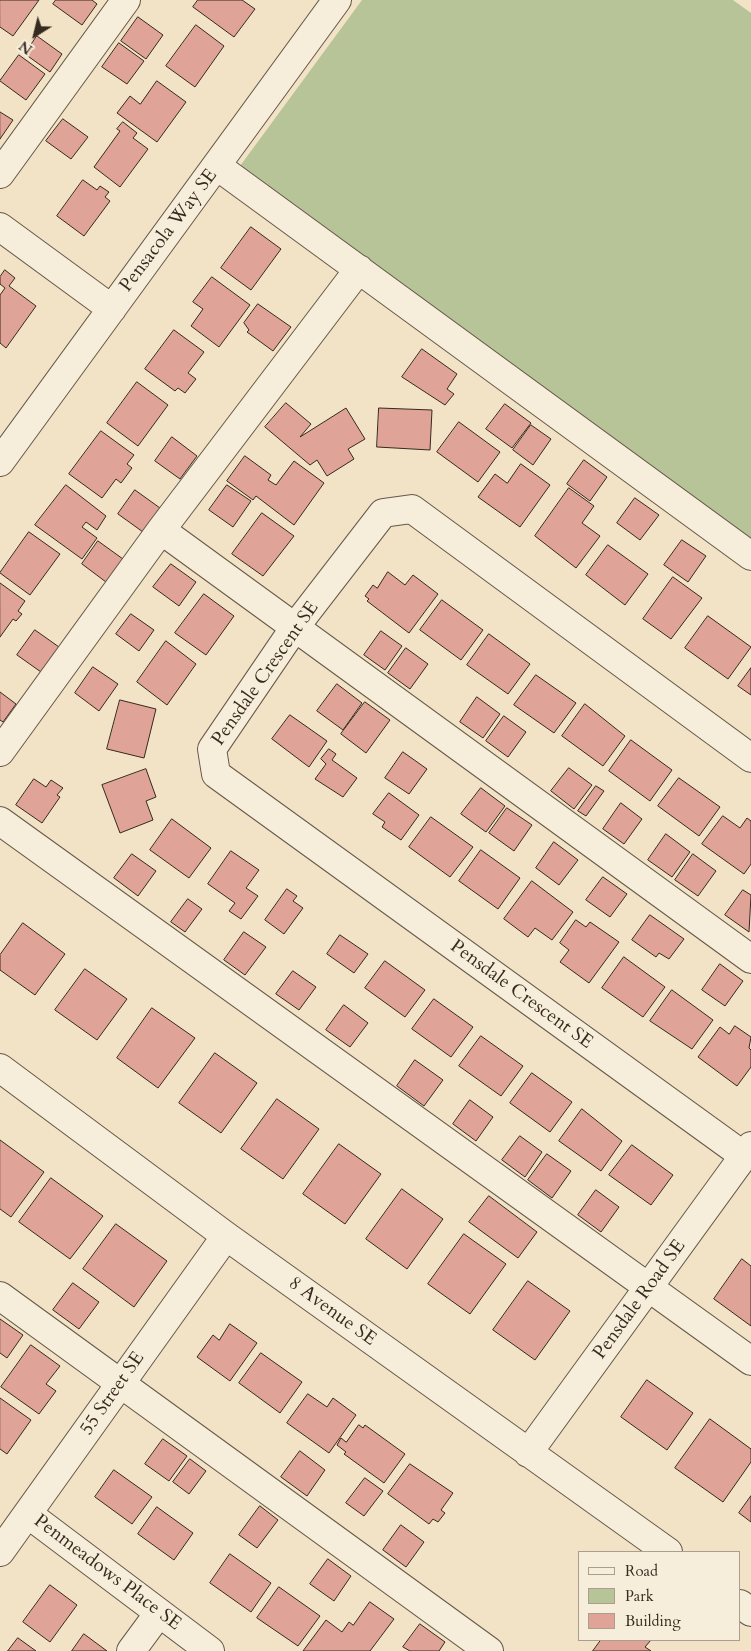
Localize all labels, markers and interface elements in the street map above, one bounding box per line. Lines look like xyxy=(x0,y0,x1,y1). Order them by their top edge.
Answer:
north arrow xyxy=(10,10,60,60)
text: N xyxy=(15,36,36,59)
street label: Pensacola Way SE xyxy=(115,165,223,297)
street label: Pensdale Crescent SE xyxy=(208,598,324,750)
street label: Pensdale Crescent SE xyxy=(445,936,597,1054)
street label: Pensdale Road SE xyxy=(589,1236,691,1364)
street label: 8 Avenue SE xyxy=(284,1273,380,1351)
street label: 55 Street SE xyxy=(76,1348,150,1440)
street label: Penmeadows Place SE xyxy=(29,1510,185,1636)
legend xyxy=(578,1551,741,1641)
text: Road xyxy=(625,1561,658,1581)
text: Park xyxy=(625,1586,654,1606)
text: Building xyxy=(625,1611,681,1631)

